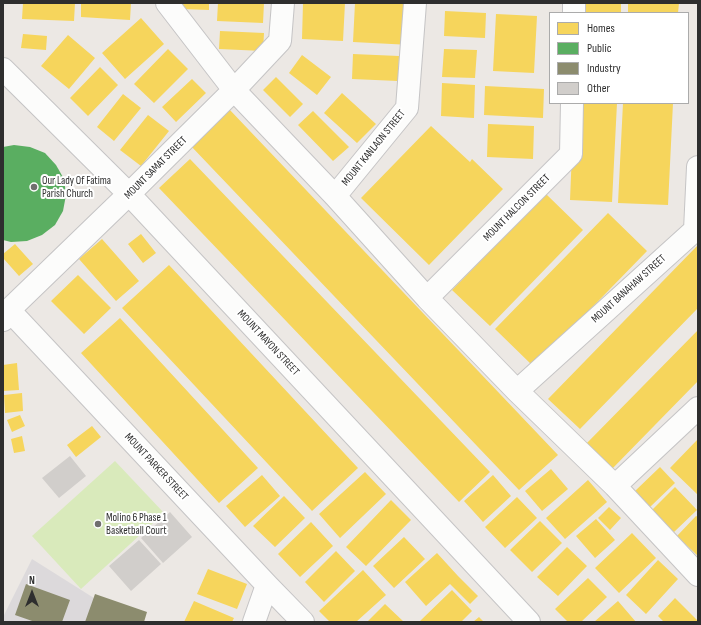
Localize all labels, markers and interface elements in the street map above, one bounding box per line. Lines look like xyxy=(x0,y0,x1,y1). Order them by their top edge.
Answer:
legend xyxy=(549,12,689,104)
text: Homes xyxy=(587,21,615,36)
text: Public xyxy=(587,41,612,56)
text: Industry xyxy=(587,61,621,76)
text: Other xyxy=(587,81,610,96)
street label: MOUNT KANLAON STREET xyxy=(339,107,409,189)
street label: MOUNT SAMAT STREET xyxy=(122,134,190,202)
street label: MOUNT HALCON STREET xyxy=(481,172,553,244)
place label: Our Lady Of Fatima Parish Church xyxy=(42,174,111,200)
marker: Our Lady Of Fatima Parish Church xyxy=(29,182,39,192)
street label: MOUNT BANAHAW STREET xyxy=(589,252,669,326)
street label: MOUNT MAYON STREET xyxy=(234,307,302,379)
street label: MOUNT PARKER STREET xyxy=(121,431,191,503)
place label: Molino 6 Phase 1 Basketball Court xyxy=(106,511,167,537)
marker: Molino 6 Phase 1 Basketball Court xyxy=(93,519,103,529)
north arrow xyxy=(12,573,52,613)
text: N xyxy=(29,574,35,587)

